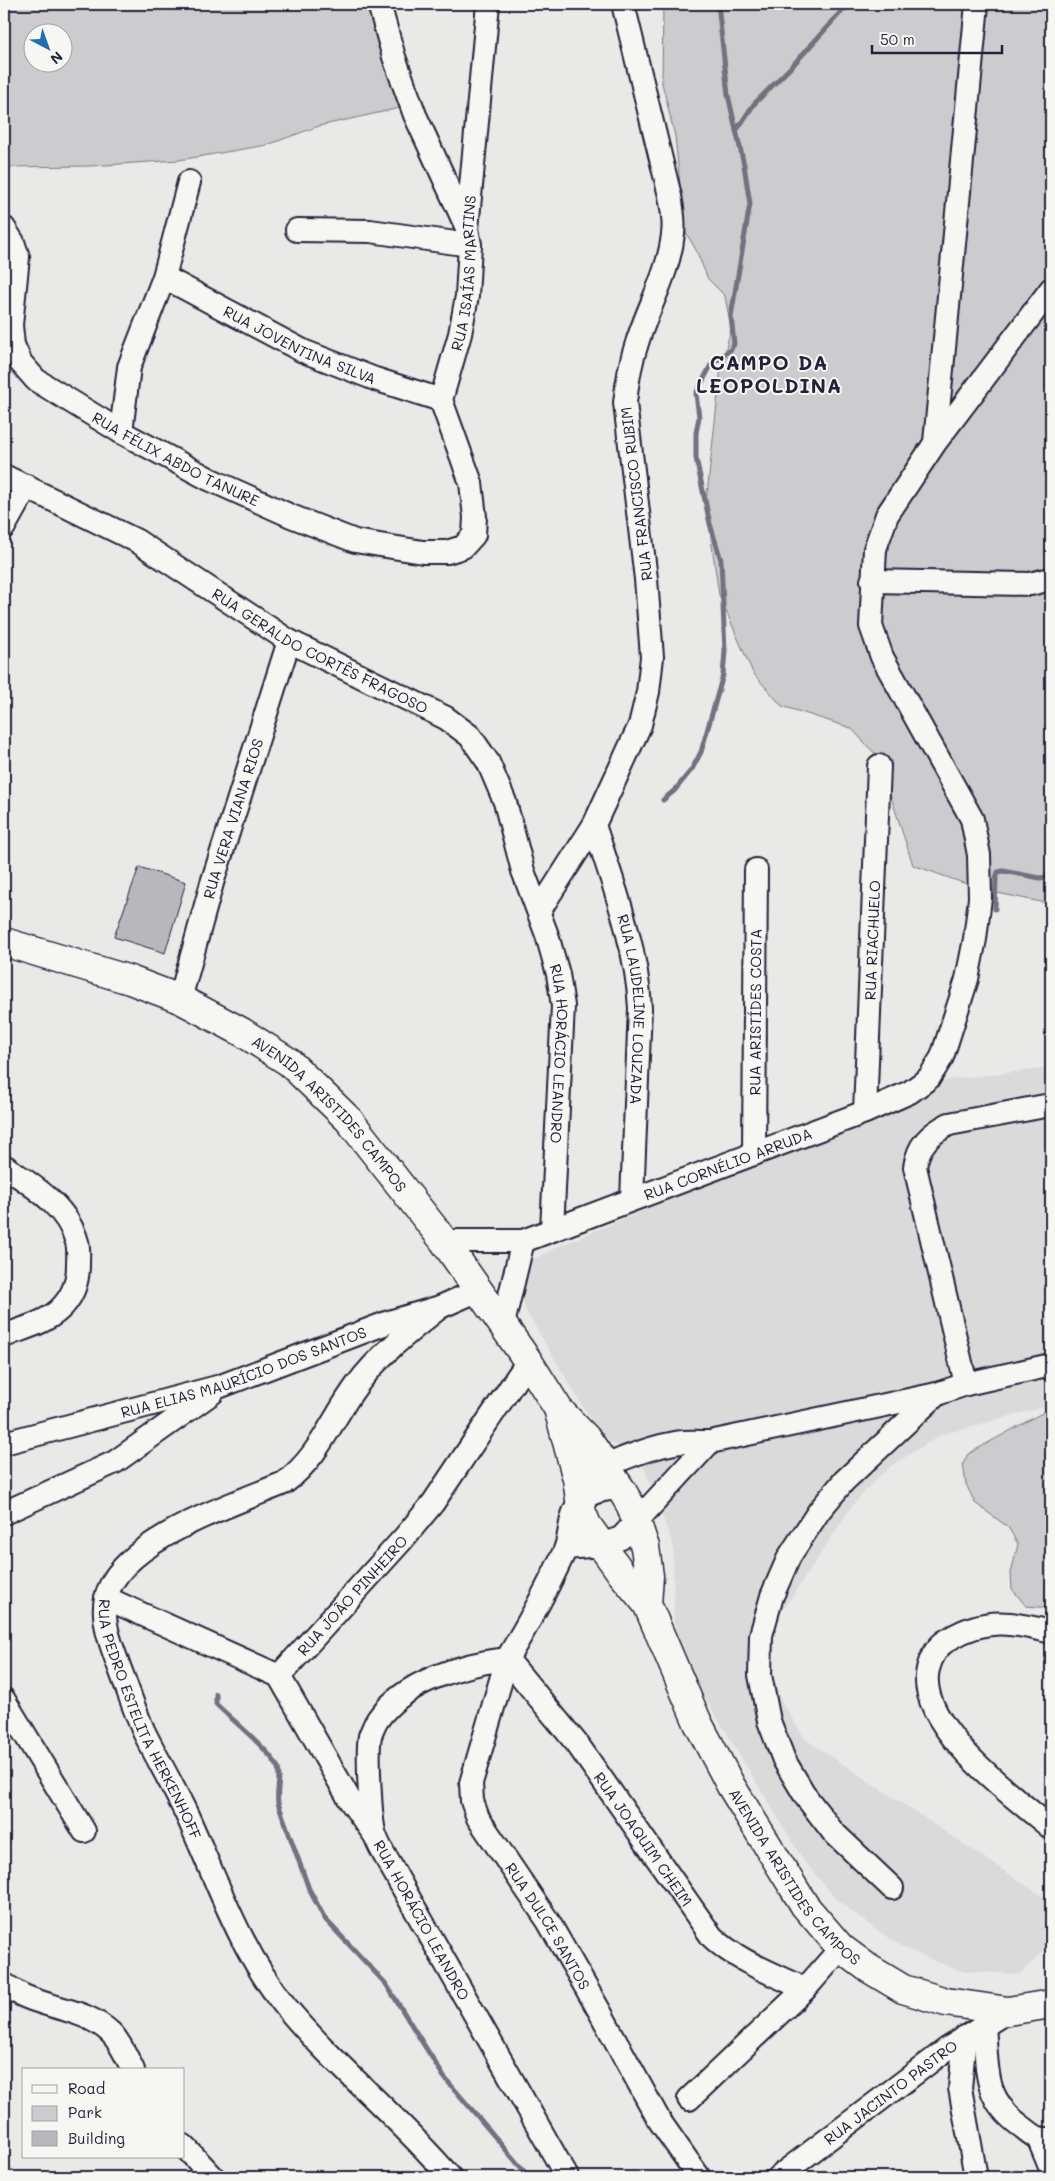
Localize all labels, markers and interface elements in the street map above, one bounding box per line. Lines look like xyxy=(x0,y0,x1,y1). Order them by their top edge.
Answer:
north arrow xyxy=(22,22,72,72)
scale bar xyxy=(872,22,1002,54)
text: 50 m xyxy=(880,29,915,49)
text: N xyxy=(47,48,67,69)
street label: RUA ISAÍAS MARTINS xyxy=(446,194,481,353)
street label: RUA JOVENTINA SILVA xyxy=(220,301,379,388)
district label: CAMPO DA LEOPOLDINA xyxy=(696,349,842,398)
street label: RUA FRANCISCO RUBIM xyxy=(615,406,657,582)
street label: RUA FÉLIX ABDO TANURE xyxy=(89,407,263,511)
street label: RUA GERALDO CORTÊS FRAGOSO xyxy=(208,583,432,718)
street label: RUA VERA VIANA RIOS xyxy=(198,736,267,901)
street label: RUA RIACHUELO xyxy=(860,879,884,1001)
street label: RUA LAUDELINE LOUZADA xyxy=(613,912,650,1105)
street label: RUA ARISTÍDES COSTA xyxy=(744,929,766,1095)
street label: RUA HORÁCIO LEANDRO xyxy=(546,961,573,1144)
street label: AVENIDA ARISTIDES CAMPOS xyxy=(248,1031,412,1196)
street label: RUA CORNÉLIO ARRUDA xyxy=(641,1123,815,1205)
street label: RUA ELIAS MAURÍCIO DOS SANTOS xyxy=(118,1322,369,1422)
street label: RUA JOÃO PINHEIRO xyxy=(293,1531,412,1660)
street label: RUA PEDRO ESTELITA HERKENHOFF xyxy=(95,1598,206,1842)
street label: RUA JOAQUIM CHEIM xyxy=(590,1768,697,1910)
street label: AVENIDA ARISTIDES CAMPOS xyxy=(725,1784,865,1969)
street label: RUA HORÁCIO LEANDRO xyxy=(370,1836,474,2004)
street label: RUA DULCE SANTOS xyxy=(501,1859,595,1993)
street label: RUA JACINTO PASTRO xyxy=(820,2035,961,2149)
legend xyxy=(22,2068,185,2158)
text: Road xyxy=(68,2078,105,2098)
text: Park xyxy=(68,2102,102,2122)
text: Building xyxy=(68,2128,125,2148)

